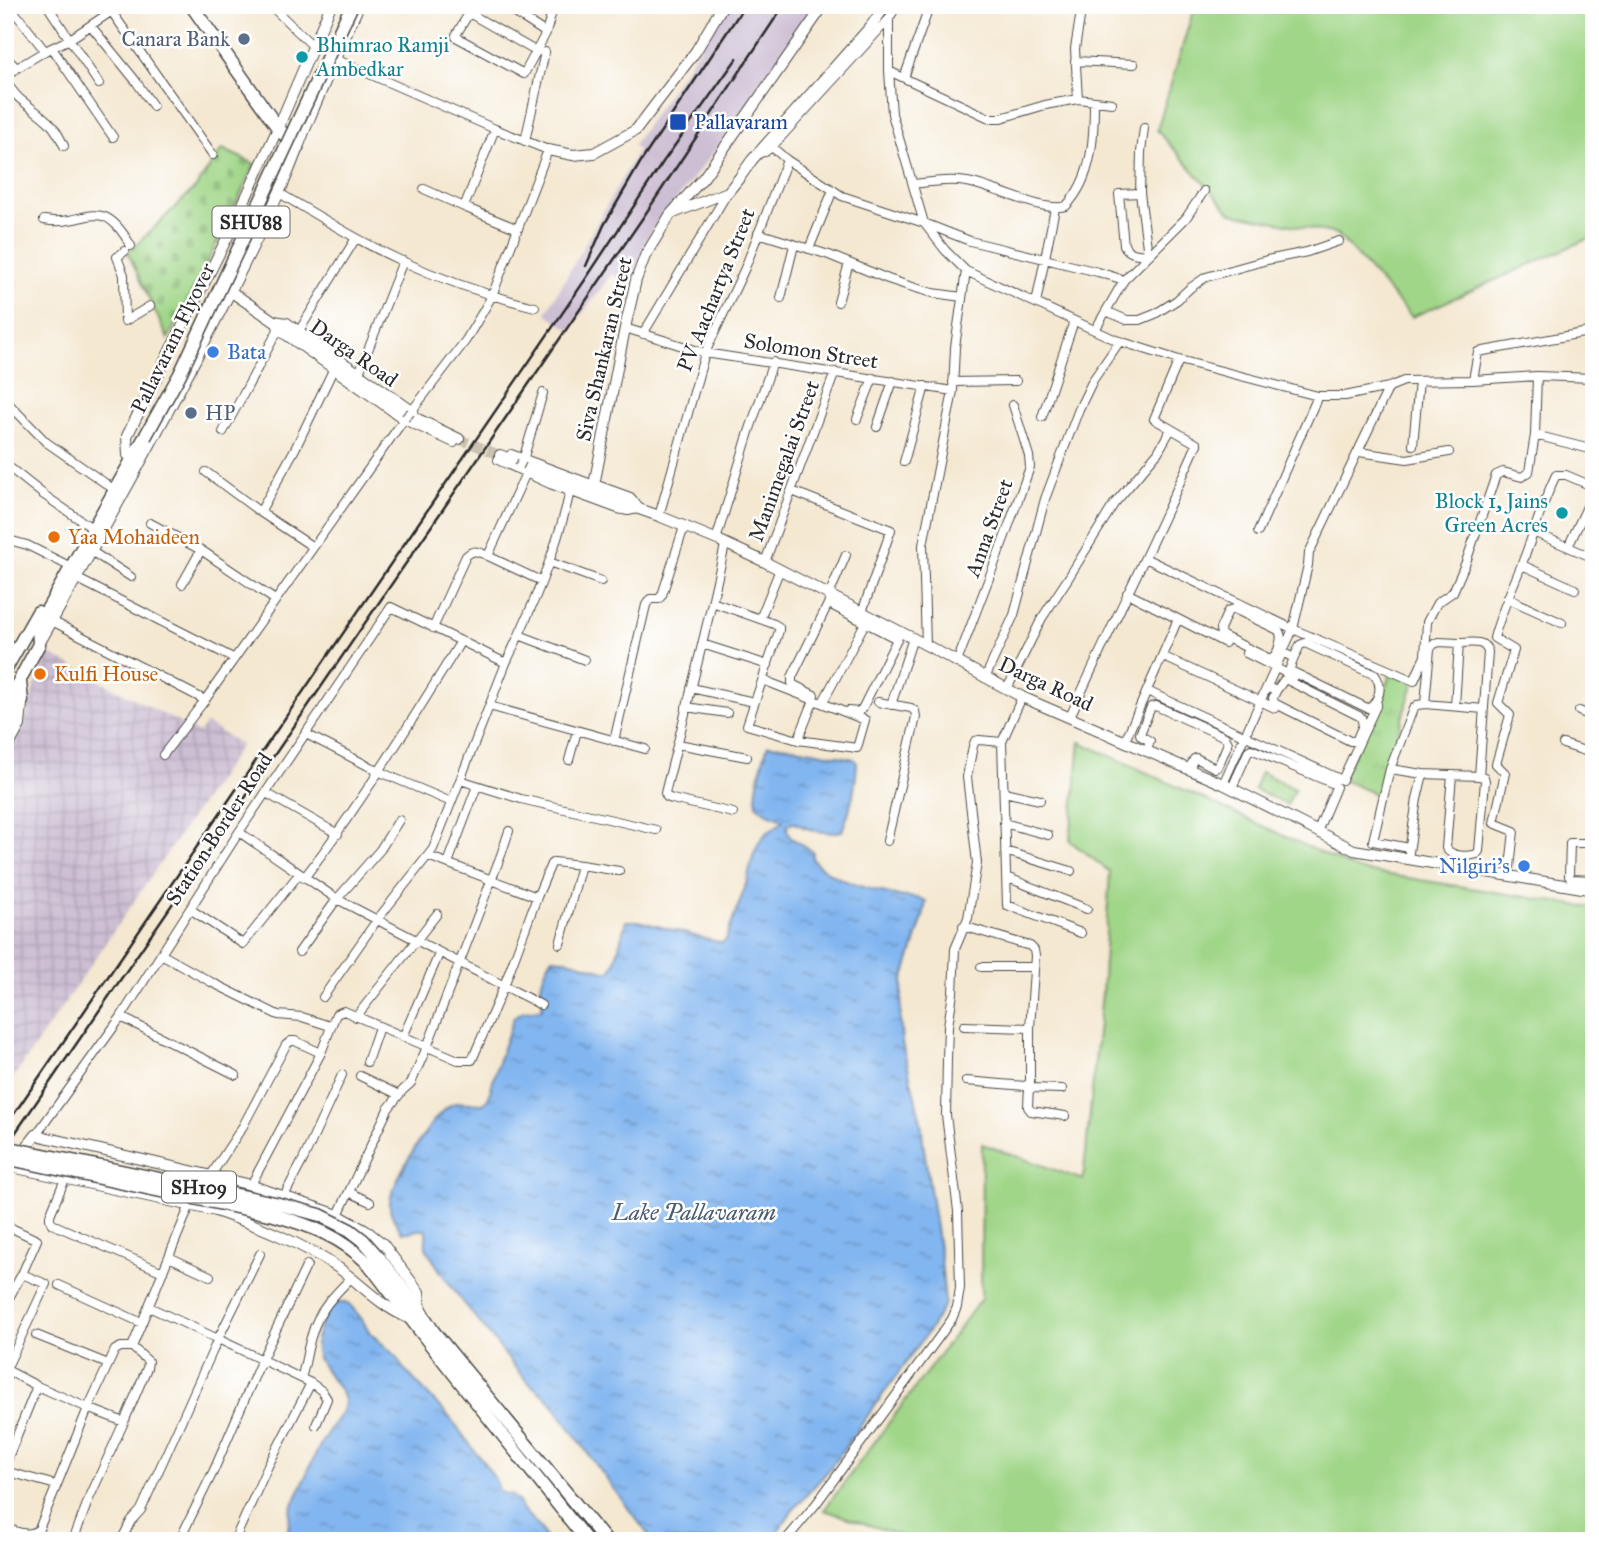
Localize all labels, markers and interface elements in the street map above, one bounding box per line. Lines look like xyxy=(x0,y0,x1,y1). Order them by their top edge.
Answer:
place label: Canara Bank xyxy=(121,26,230,52)
marker: Canara Bank xyxy=(236,31,252,47)
place label: Bhimrao Ramji Ambedkar xyxy=(315,32,449,82)
marker: Bhimrao Ramji Ambedkar xyxy=(294,49,310,65)
place label: Pallavaram xyxy=(694,109,788,135)
marker: Pallavaram xyxy=(668,112,688,132)
street label: PV Aachartya Street xyxy=(671,204,761,376)
road number: SHU88 xyxy=(212,206,290,238)
street label: Siva Shankaran Street xyxy=(570,254,638,444)
street label: Pallavaram Flyover xyxy=(125,258,221,417)
street label: Darga Road xyxy=(305,313,403,393)
street label: Solomon Street xyxy=(742,328,880,375)
place label: Bata xyxy=(227,339,266,365)
marker: Bata xyxy=(205,344,221,360)
street label: Manimegalai Street xyxy=(743,376,825,545)
place label: HP xyxy=(205,400,235,426)
marker: HP xyxy=(183,405,199,421)
street label: Anna Street xyxy=(959,475,1019,582)
place label: Block 1, Jains Green Acres xyxy=(1435,488,1548,538)
marker: Block 1, Jains Green Acres xyxy=(1554,505,1570,521)
place label: Yaa Mohaideen xyxy=(68,524,200,550)
marker: Yaa Mohaideen xyxy=(46,529,62,545)
street label: Darga Road xyxy=(995,651,1098,717)
place label: Kulfi House xyxy=(54,661,159,687)
marker: Kulfi House xyxy=(32,666,48,682)
street label: Station Border Road xyxy=(160,747,278,910)
place label: Nilgiri's xyxy=(1439,853,1510,879)
marker: Nilgiri's xyxy=(1516,858,1532,874)
road number: SH109 xyxy=(162,1172,236,1203)
water label: Lake Pallavaram xyxy=(611,1198,777,1226)

